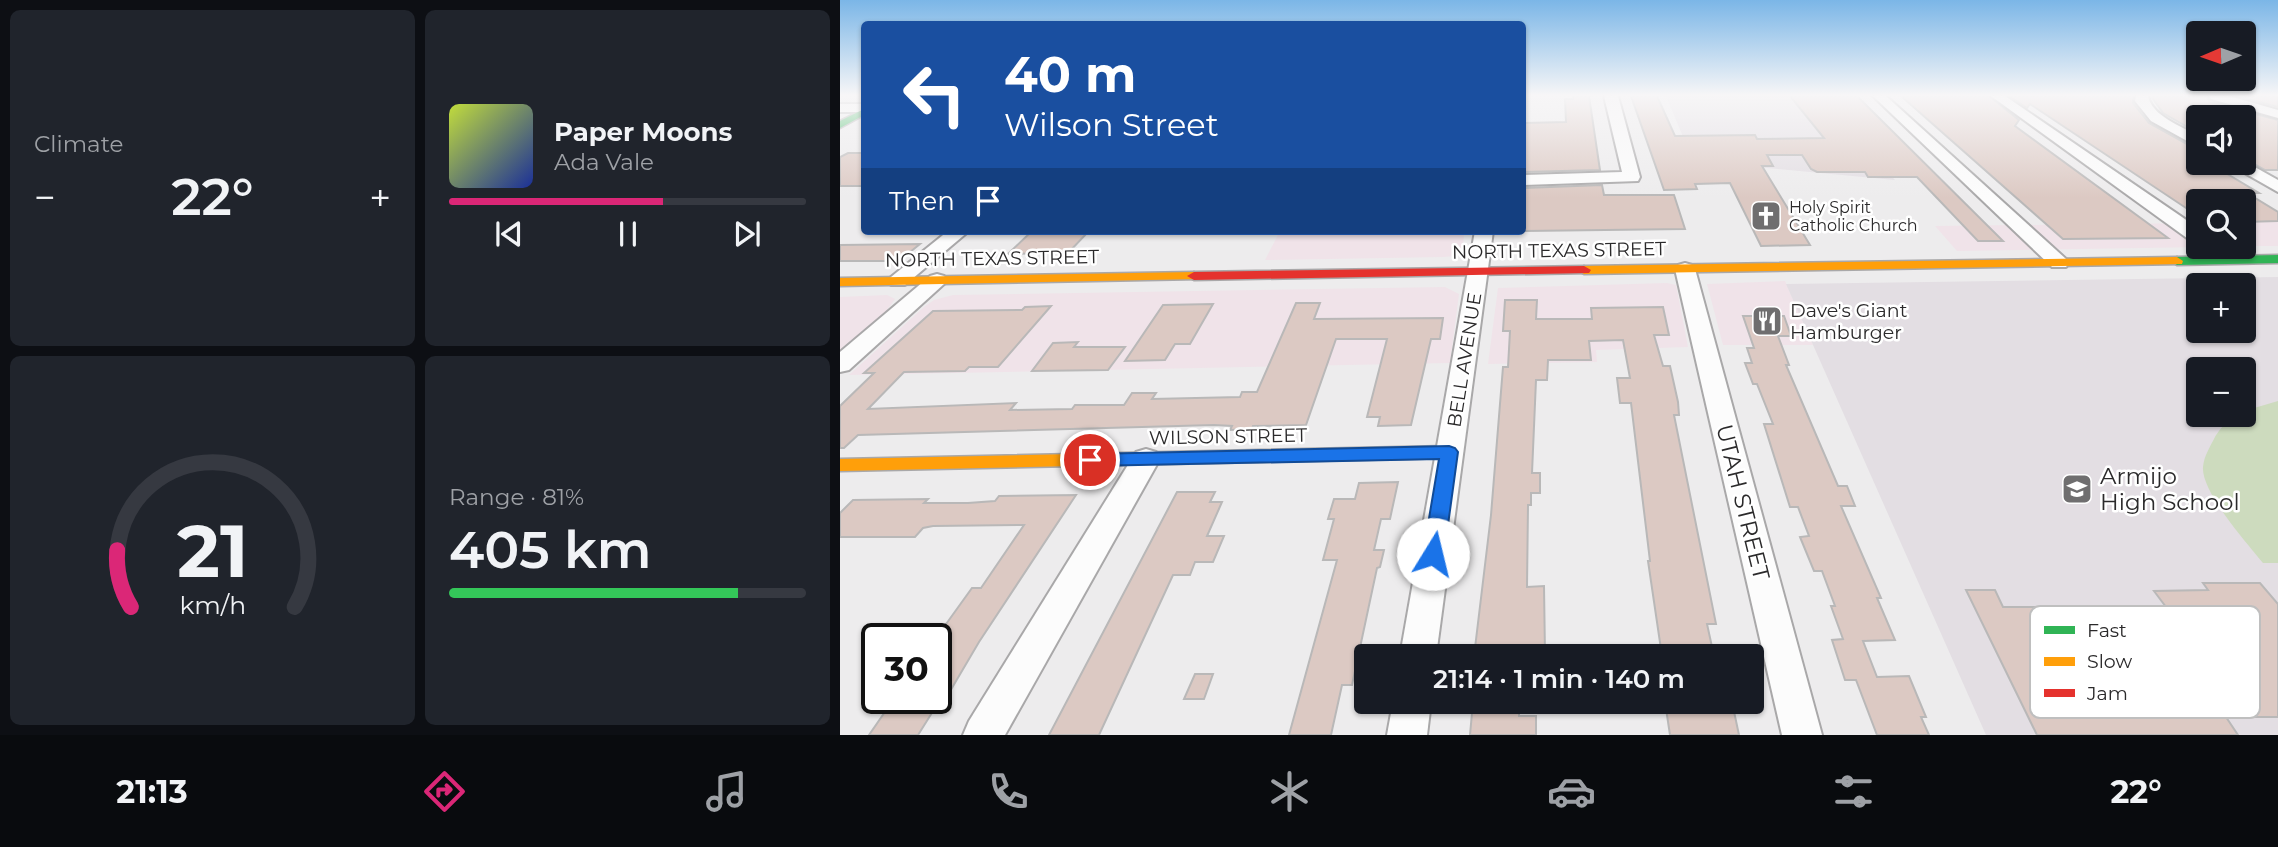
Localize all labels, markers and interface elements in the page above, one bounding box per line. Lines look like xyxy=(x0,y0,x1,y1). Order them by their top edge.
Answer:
north arrow xyxy=(2186,21,2256,91)
map controls xyxy=(2186,21,2256,427)
text: 40 m xyxy=(1004,45,1136,104)
icon: left xyxy=(889,49,980,140)
text: Wilson Street xyxy=(1004,105,1219,144)
button: sound xyxy=(2186,105,2256,175)
text: Paper Moons xyxy=(554,116,732,148)
text: Climate xyxy=(34,130,123,158)
text: Ada Vale xyxy=(554,148,654,176)
text: 22° xyxy=(171,165,254,228)
text: − xyxy=(34,174,56,221)
text: + xyxy=(369,174,391,221)
icon: arrive xyxy=(969,182,1007,220)
text: Then xyxy=(889,185,955,217)
button: search xyxy=(2186,189,2256,259)
place label: Holy Spirit Catholic Church xyxy=(1789,198,1918,235)
church icon: Holy Spirit Catholic Church xyxy=(1749,199,1783,233)
icon: previous xyxy=(490,215,528,253)
icon: pause xyxy=(609,215,647,253)
icon: next xyxy=(728,215,766,253)
street label: NORTH TEXAS STREET xyxy=(1452,237,1666,264)
street label: NORTH TEXAS STREET xyxy=(885,245,1099,272)
button: + xyxy=(2186,273,2256,343)
street label: BELL AVENUE xyxy=(1442,291,1487,429)
place label: Dave's Giant Hamburger xyxy=(1790,299,1908,344)
restaurant icon: Dave's Giant Hamburger xyxy=(1750,304,1784,338)
button: − xyxy=(2186,357,2256,427)
street label: UTAH STREET xyxy=(1710,421,1776,583)
street label: WILSON STREET xyxy=(1149,424,1307,449)
pin xyxy=(1060,430,1120,490)
icon: arrive xyxy=(1071,441,1109,479)
place label: Armijo High School xyxy=(2100,462,2240,516)
school or university icon: Armijo High School xyxy=(2060,472,2094,506)
text: Range · 81% xyxy=(449,483,584,511)
text: 21 xyxy=(177,507,248,595)
position arrow xyxy=(1396,517,1470,591)
text: 405 km xyxy=(449,518,652,581)
text: km/h xyxy=(179,589,246,619)
legend xyxy=(2030,606,2260,718)
text: Fast xyxy=(2087,619,2127,642)
speed limit sign: 30 xyxy=(861,623,952,714)
text: Slow xyxy=(2087,650,2132,673)
text: 21:14 · 1 min · 140 m xyxy=(1433,663,1685,695)
text: Jam xyxy=(2086,682,2128,705)
icon: directions xyxy=(420,767,469,816)
icon: music xyxy=(702,767,751,816)
icon: phone xyxy=(984,767,1033,816)
icon: climate xyxy=(1265,767,1314,816)
icon: car xyxy=(1547,767,1596,816)
icon: filters xyxy=(1829,767,1878,816)
text: 21:13 xyxy=(116,772,188,811)
text: 22° xyxy=(2110,772,2162,811)

